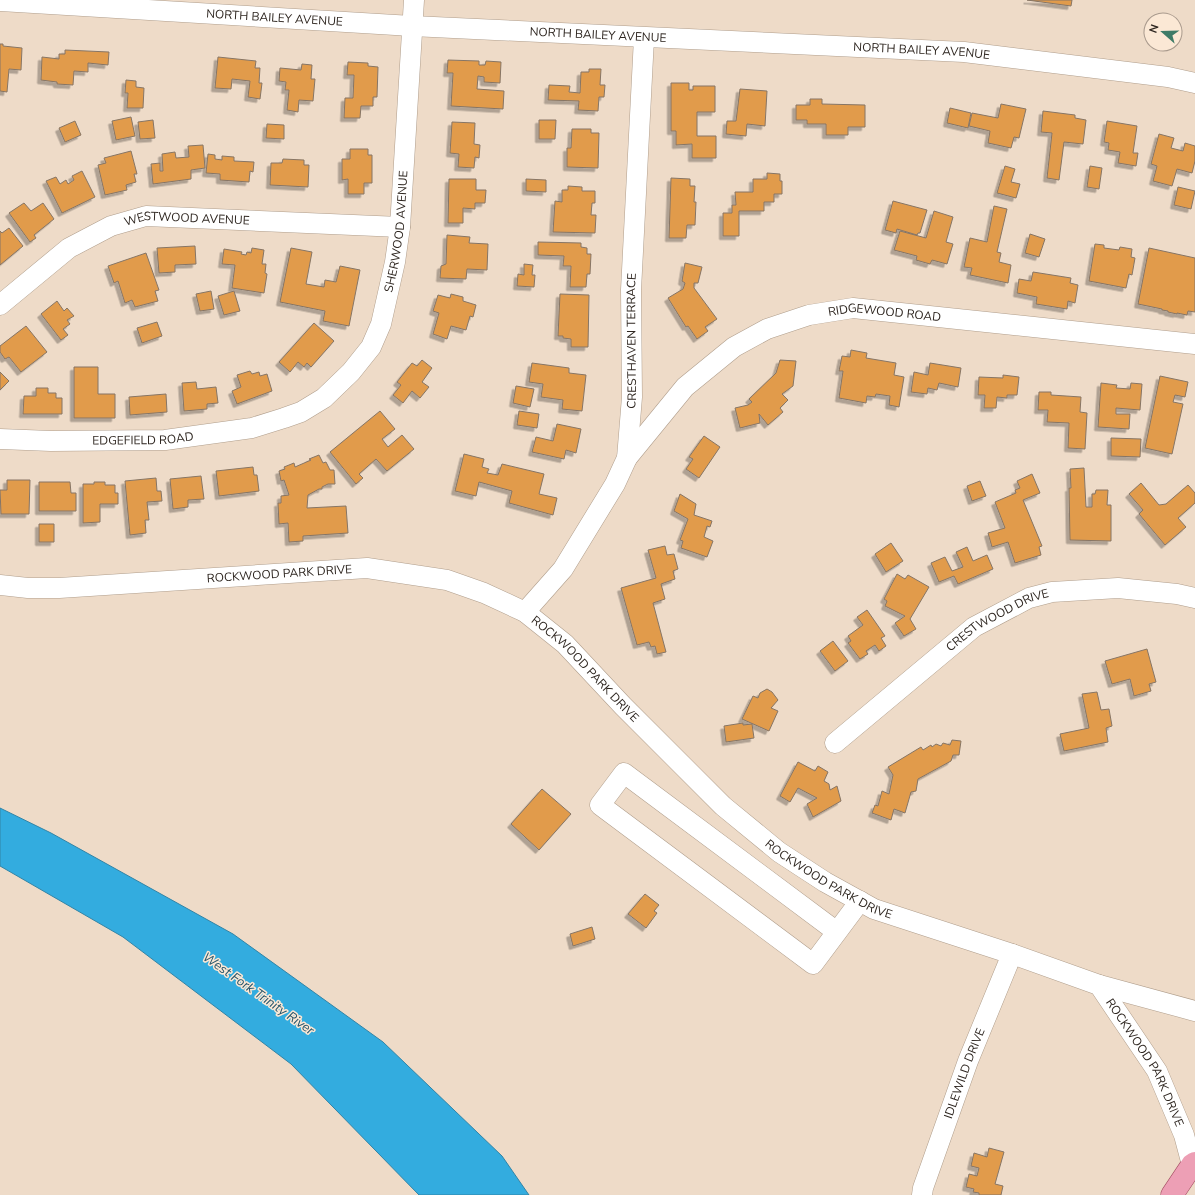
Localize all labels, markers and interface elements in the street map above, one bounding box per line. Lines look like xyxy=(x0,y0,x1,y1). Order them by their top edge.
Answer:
street label: NORTH BAILEY AVENUE xyxy=(206,6,343,30)
north arrow xyxy=(1143,12,1183,52)
text: N xyxy=(1146,22,1163,35)
street label: NORTH BAILEY AVENUE xyxy=(529,24,667,46)
street label: NORTH BAILEY AVENUE xyxy=(853,39,991,63)
street label: SHERWOOD AVENUE xyxy=(380,170,411,294)
street label: WESTWOOD AVENUE xyxy=(122,208,250,230)
street label: CRESTHAVEN TERRACE xyxy=(623,273,640,409)
street label: RIDGEWOOD ROAD xyxy=(827,300,942,325)
street label: EDGEFIELD ROAD xyxy=(92,428,195,449)
street label: ROCKWOOD PARK DRIVE xyxy=(206,561,352,586)
street label: CRESTWOOD DRIVE xyxy=(943,585,1050,655)
street label: ROCKWOOD PARK DRIVE xyxy=(528,612,642,725)
street label: ROCKWOOD PARK DRIVE xyxy=(762,836,894,922)
water label: West Fork Trinity River xyxy=(199,948,318,1039)
street label: ROCKWOOD PARK DRIVE xyxy=(1102,995,1188,1129)
street label: IDLEWILD DRIVE xyxy=(940,1026,989,1121)

